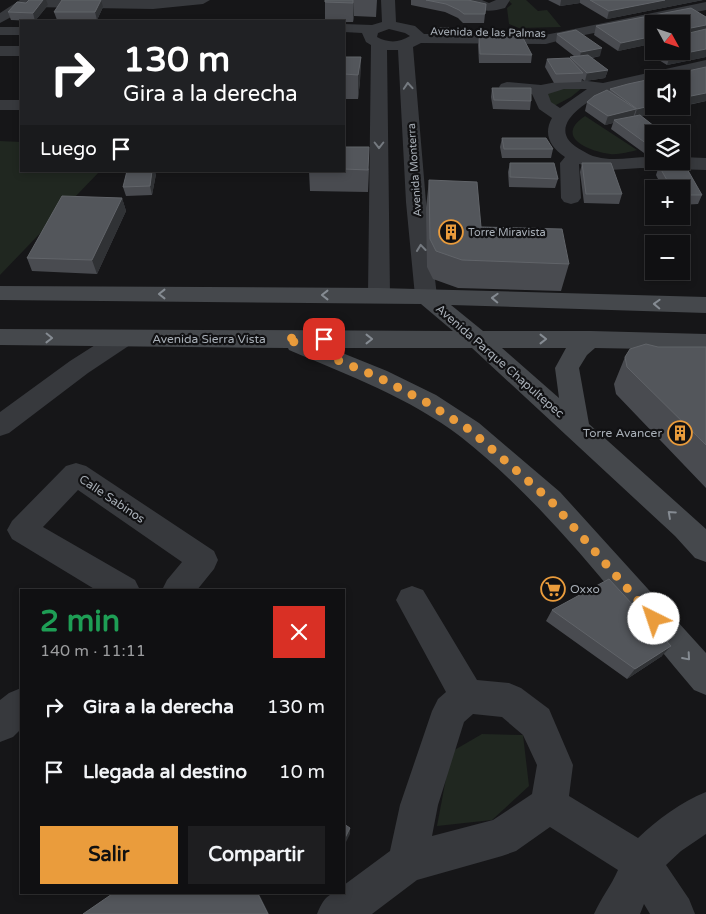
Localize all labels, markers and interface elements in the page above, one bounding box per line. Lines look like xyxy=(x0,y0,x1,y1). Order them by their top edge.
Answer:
north arrow xyxy=(645,15,690,60)
map controls xyxy=(645,15,690,280)
street label: Avenida de las Palmas xyxy=(430,25,546,40)
text: 130 m xyxy=(123,39,230,81)
icon: right xyxy=(40,40,105,105)
button: sound xyxy=(645,70,690,115)
text: Gira a la derecha xyxy=(123,81,298,107)
one-way arrow xyxy=(402,81,413,89)
street label: Avenida Monterra xyxy=(405,123,424,217)
button: layers xyxy=(645,125,690,170)
icon: arrive xyxy=(107,135,135,163)
text: Luego xyxy=(40,138,97,160)
one-way arrow xyxy=(374,142,384,149)
button: + xyxy=(645,180,690,225)
building icon: Torre Miravista xyxy=(438,219,464,245)
place label: Torre Miravista xyxy=(468,226,546,239)
button: − xyxy=(645,235,690,280)
one-way arrow xyxy=(415,243,426,251)
one-way arrow xyxy=(158,289,166,299)
one-way arrow xyxy=(320,290,328,300)
one-way arrow xyxy=(491,293,499,304)
one-way arrow xyxy=(653,298,661,309)
street label: Avenida Parque Chapultepec xyxy=(433,301,567,421)
pin xyxy=(303,318,345,360)
icon: arrive xyxy=(310,325,338,353)
street label: Avenida Sierra Vista xyxy=(152,332,266,346)
one-way arrow xyxy=(45,333,53,343)
one-way arrow xyxy=(365,334,373,344)
one-way arrow xyxy=(540,334,548,344)
building icon: Torre Avancer xyxy=(667,420,693,446)
place label: Torre Avancer xyxy=(583,426,662,440)
street label: Calle Sabinos xyxy=(77,472,148,526)
one-way arrow xyxy=(668,511,677,520)
supermarket icon: Oxxo xyxy=(540,576,566,602)
place label: Oxxo xyxy=(570,582,600,596)
position arrow xyxy=(627,592,679,644)
text: 2 min xyxy=(40,603,120,640)
button: close xyxy=(273,606,325,658)
text: 140 m · 11:11 xyxy=(40,641,146,661)
one-way arrow xyxy=(681,651,690,660)
icon: right xyxy=(40,693,68,721)
text: Gira a la derecha xyxy=(83,696,234,718)
text: 130 m xyxy=(267,696,325,718)
icon: arrive xyxy=(40,758,68,786)
text: Llegada al destino xyxy=(83,761,247,783)
text: 10 m xyxy=(279,761,325,783)
button: Salir xyxy=(40,826,178,884)
button: Compartir xyxy=(188,826,325,884)

